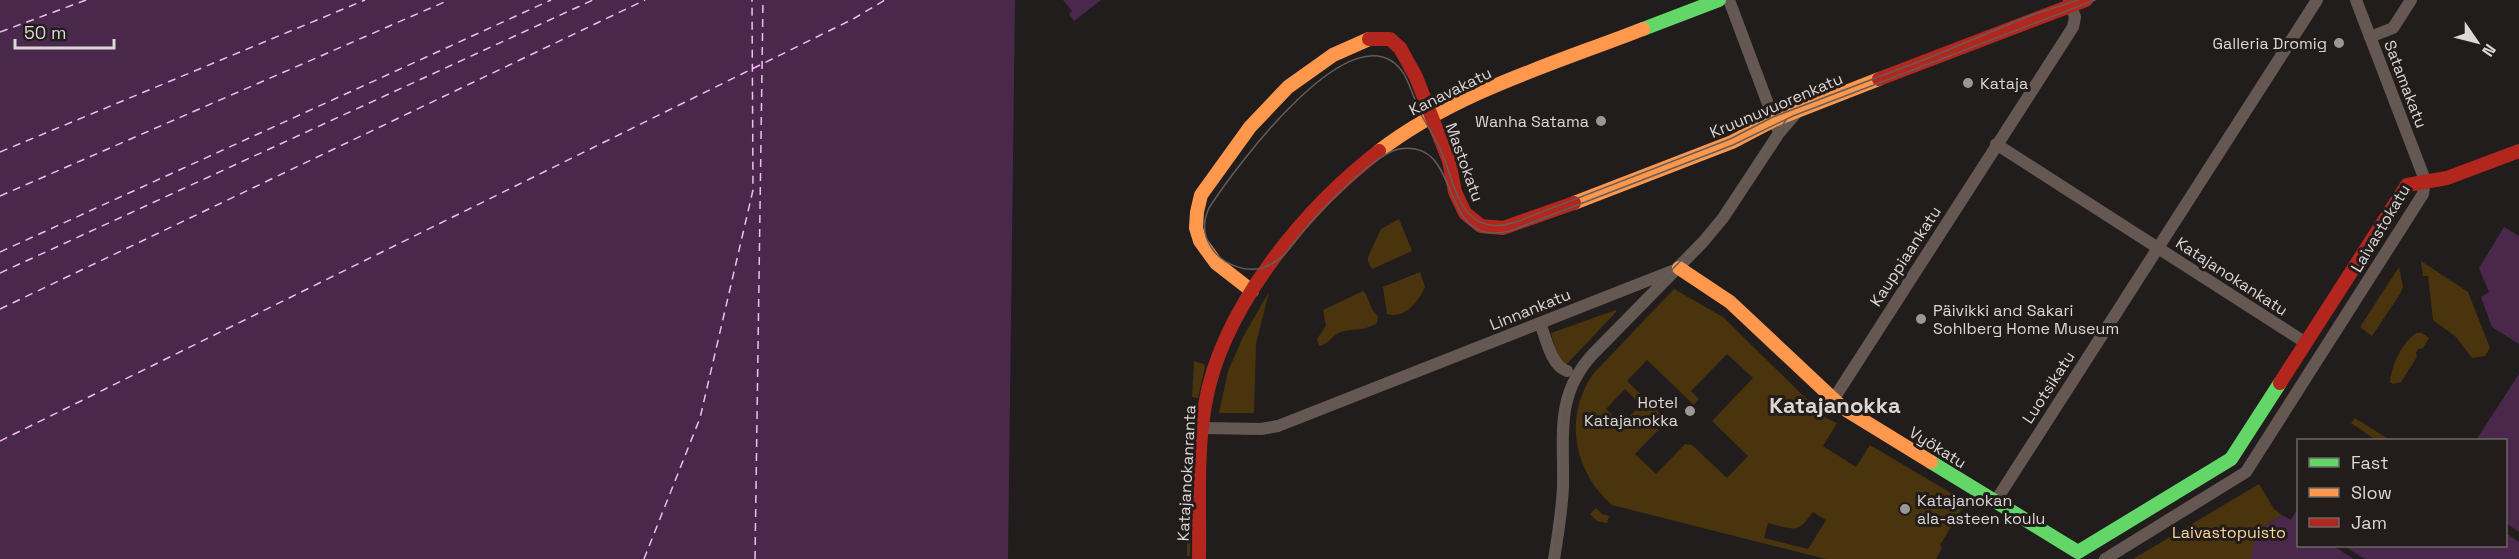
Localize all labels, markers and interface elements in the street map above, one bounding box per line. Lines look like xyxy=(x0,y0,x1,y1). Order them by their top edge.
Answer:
scale bar xyxy=(15,12,114,50)
north arrow xyxy=(2447,12,2507,72)
text: 50 m xyxy=(24,21,66,44)
place label: Galleria Dromig xyxy=(2212,33,2327,54)
marker: Galleria Dromig xyxy=(2332,36,2346,50)
street label: Satamakatu xyxy=(2379,37,2432,131)
text: N xyxy=(2477,40,2501,61)
street label: Kanavakatu xyxy=(1405,62,1495,120)
street label: Kruunuvuorenkatu xyxy=(1707,68,1846,143)
place label: Kataja xyxy=(1980,73,2028,94)
marker: Kataja xyxy=(1961,76,1975,90)
place label: Wanha Satama xyxy=(1475,111,1589,132)
marker: Wanha Satama xyxy=(1594,114,1608,128)
street label: Mastokatu xyxy=(1441,120,1488,205)
street label: Laivastokatu xyxy=(2346,180,2415,276)
street label: Kauppiaankatu xyxy=(1865,202,1946,310)
street label: Katajanokankatu xyxy=(2172,232,2292,320)
street label: Linnankatu xyxy=(1487,284,1574,335)
place label: Päivikki and Sakari Sohlberg Home Museum xyxy=(1933,300,2119,339)
marker: Päivikki and Sakari Sohlberg Home Museum xyxy=(1914,312,1928,326)
street label: Luotsikatu xyxy=(2017,347,2080,427)
district label: Katajanokka xyxy=(1769,391,1901,419)
place label: Hotel Katajanokka xyxy=(1584,392,1678,431)
street label: Katajanokanranta xyxy=(1172,404,1201,542)
marker: Hotel Katajanokka xyxy=(1683,404,1697,418)
street label: Vyökatu xyxy=(1905,422,1970,473)
legend xyxy=(2297,439,2507,547)
text: Fast xyxy=(2351,451,2388,474)
text: Slow xyxy=(2351,481,2392,504)
place label: Katajanokan ala-asteen koulu xyxy=(1917,490,2045,529)
marker: Katajanokan ala-asteen koulu xyxy=(1898,502,1912,516)
text: Jam xyxy=(2351,511,2387,534)
park label: Laivastopuisto xyxy=(2172,522,2286,543)

